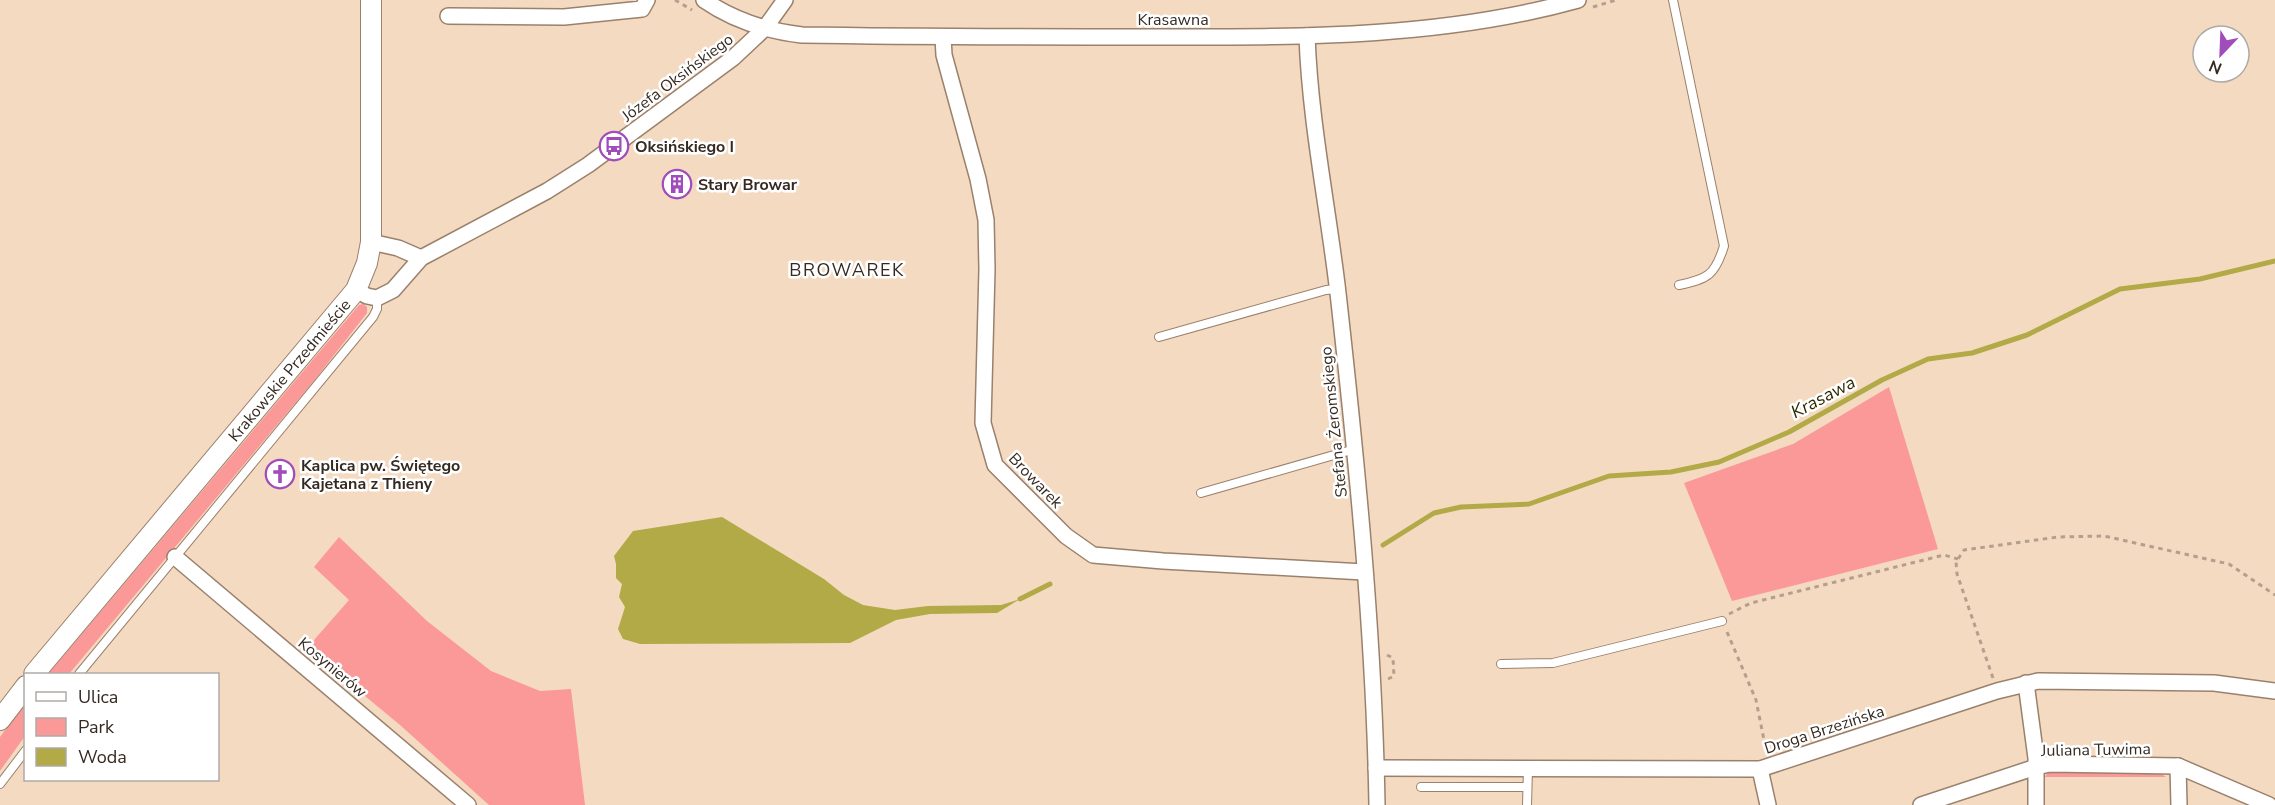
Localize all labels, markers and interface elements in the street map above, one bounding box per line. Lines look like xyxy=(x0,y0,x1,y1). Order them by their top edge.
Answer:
street label: Krasawna xyxy=(1137,9,1209,31)
north arrow xyxy=(2191,24,2251,84)
street label: Józefa Oksińskiego xyxy=(617,29,738,128)
text: N xyxy=(2206,54,2225,79)
bus stop icon: Oksińskiego I xyxy=(598,130,630,162)
place label: Oksińskiego I xyxy=(635,136,734,158)
building icon: Stary Browar xyxy=(661,168,693,200)
place label: Stary Browar xyxy=(698,174,798,196)
district label: BROWAREK xyxy=(789,258,905,282)
street label: Krakowskie Przedmieście xyxy=(223,295,356,447)
street label: Stefana Żeromskiego xyxy=(1315,345,1353,498)
water label: Krasawa xyxy=(1787,370,1859,424)
street label: Browarek xyxy=(1003,448,1068,514)
place label: Kaplica pw. Świętego Kajetana z Thieny xyxy=(301,455,460,495)
church icon: Kaplica pw. Świętego Kajetana z Thieny xyxy=(264,458,296,490)
street label: Kosynierów xyxy=(293,632,372,703)
legend xyxy=(24,673,219,781)
text: Ulica xyxy=(78,685,118,709)
street label: Droga Brzezińska xyxy=(1761,700,1887,760)
text: Park xyxy=(78,715,115,739)
street label: Juliana Tuwima xyxy=(2040,738,2151,762)
text: Woda xyxy=(78,745,127,769)

